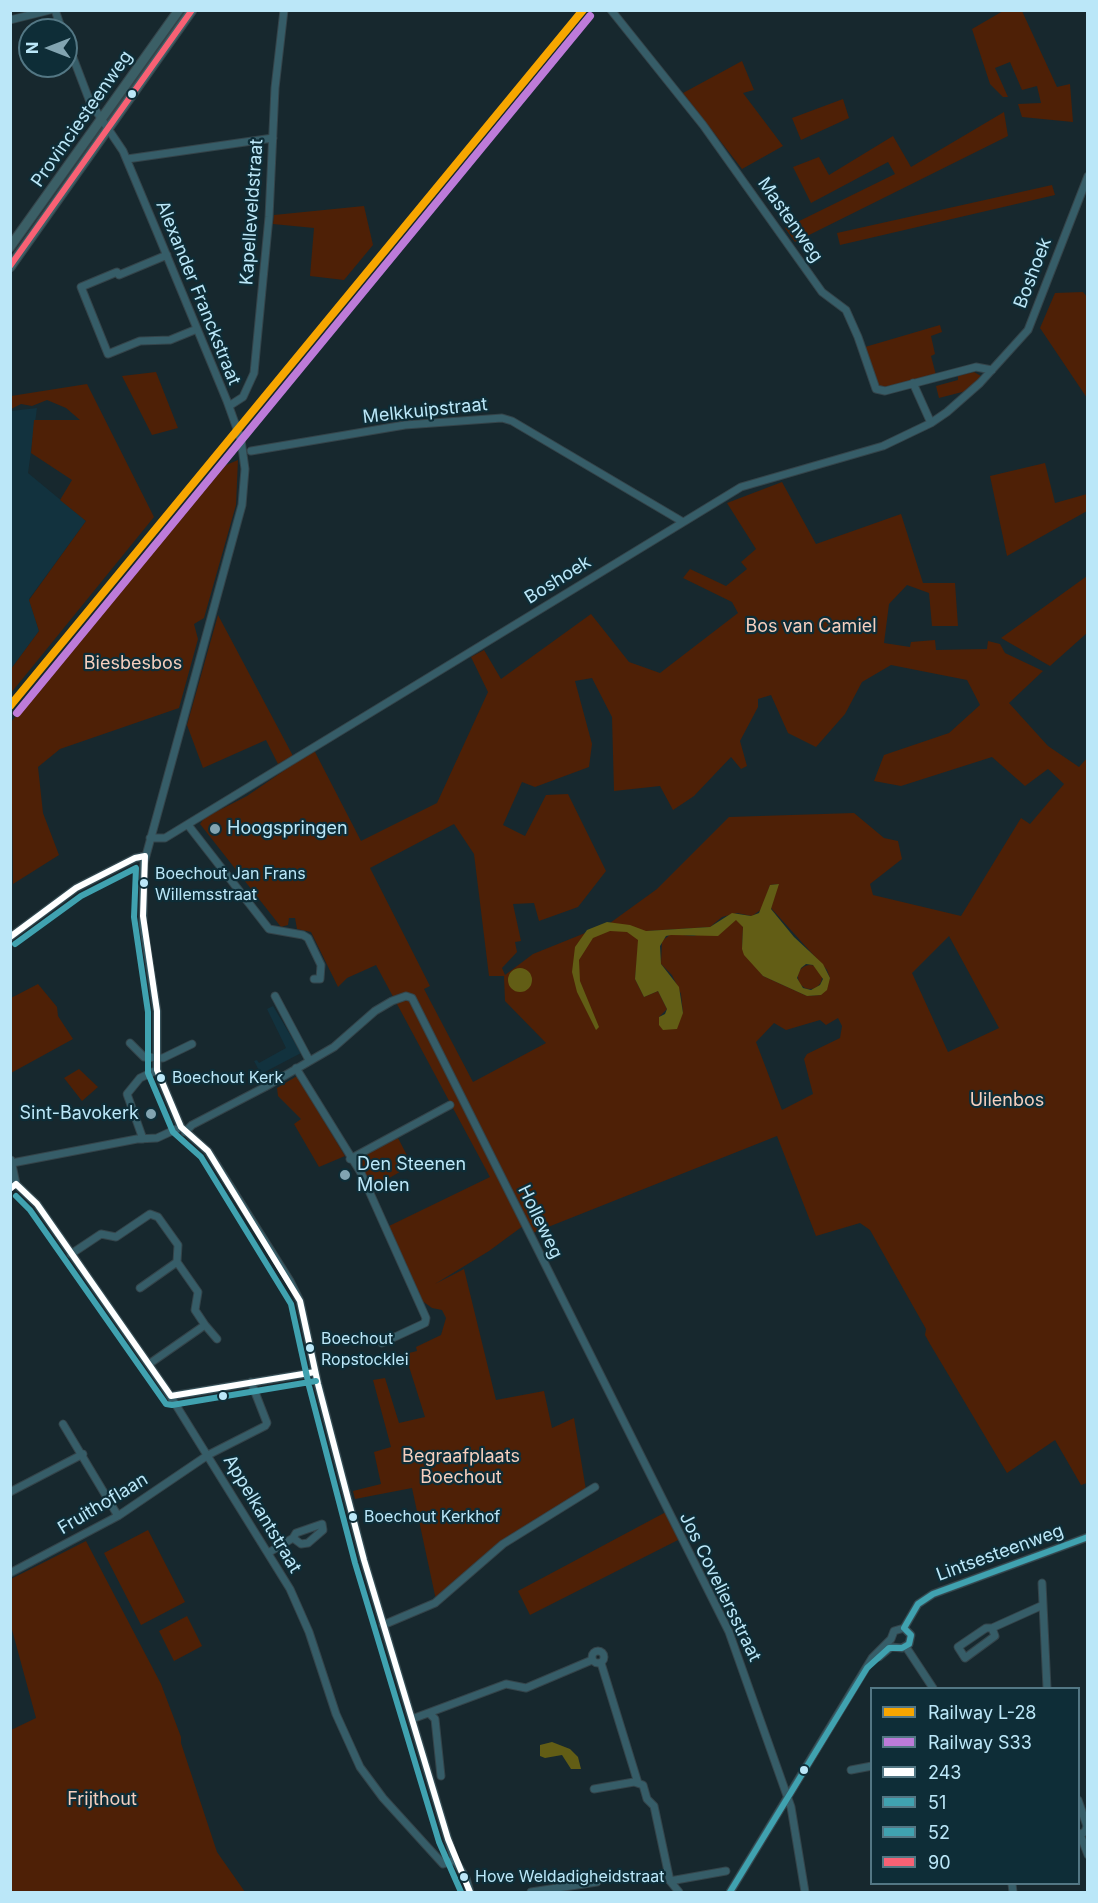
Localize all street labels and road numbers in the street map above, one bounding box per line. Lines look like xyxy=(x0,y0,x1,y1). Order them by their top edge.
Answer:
street label: Provinciesteenweg xyxy=(27,47,137,191)
street label: Kapelleveldstraat xyxy=(236,138,268,286)
street label: Mastenweg xyxy=(753,173,827,267)
street label: Alexander Franckstraat xyxy=(151,198,245,388)
street label: Boshoek xyxy=(1010,235,1056,311)
street label: Melkkuipstraat xyxy=(362,394,488,428)
street label: Boshoek xyxy=(521,551,595,609)
street label: Holleweg xyxy=(513,1182,567,1262)
street label: Appelkantstraat xyxy=(218,1451,306,1577)
street label: Fruithoflaan xyxy=(54,1469,152,1539)
street label: Jos Coveliersstraat xyxy=(675,1509,765,1665)
street label: Lintsesteenweg xyxy=(934,1520,1066,1586)

